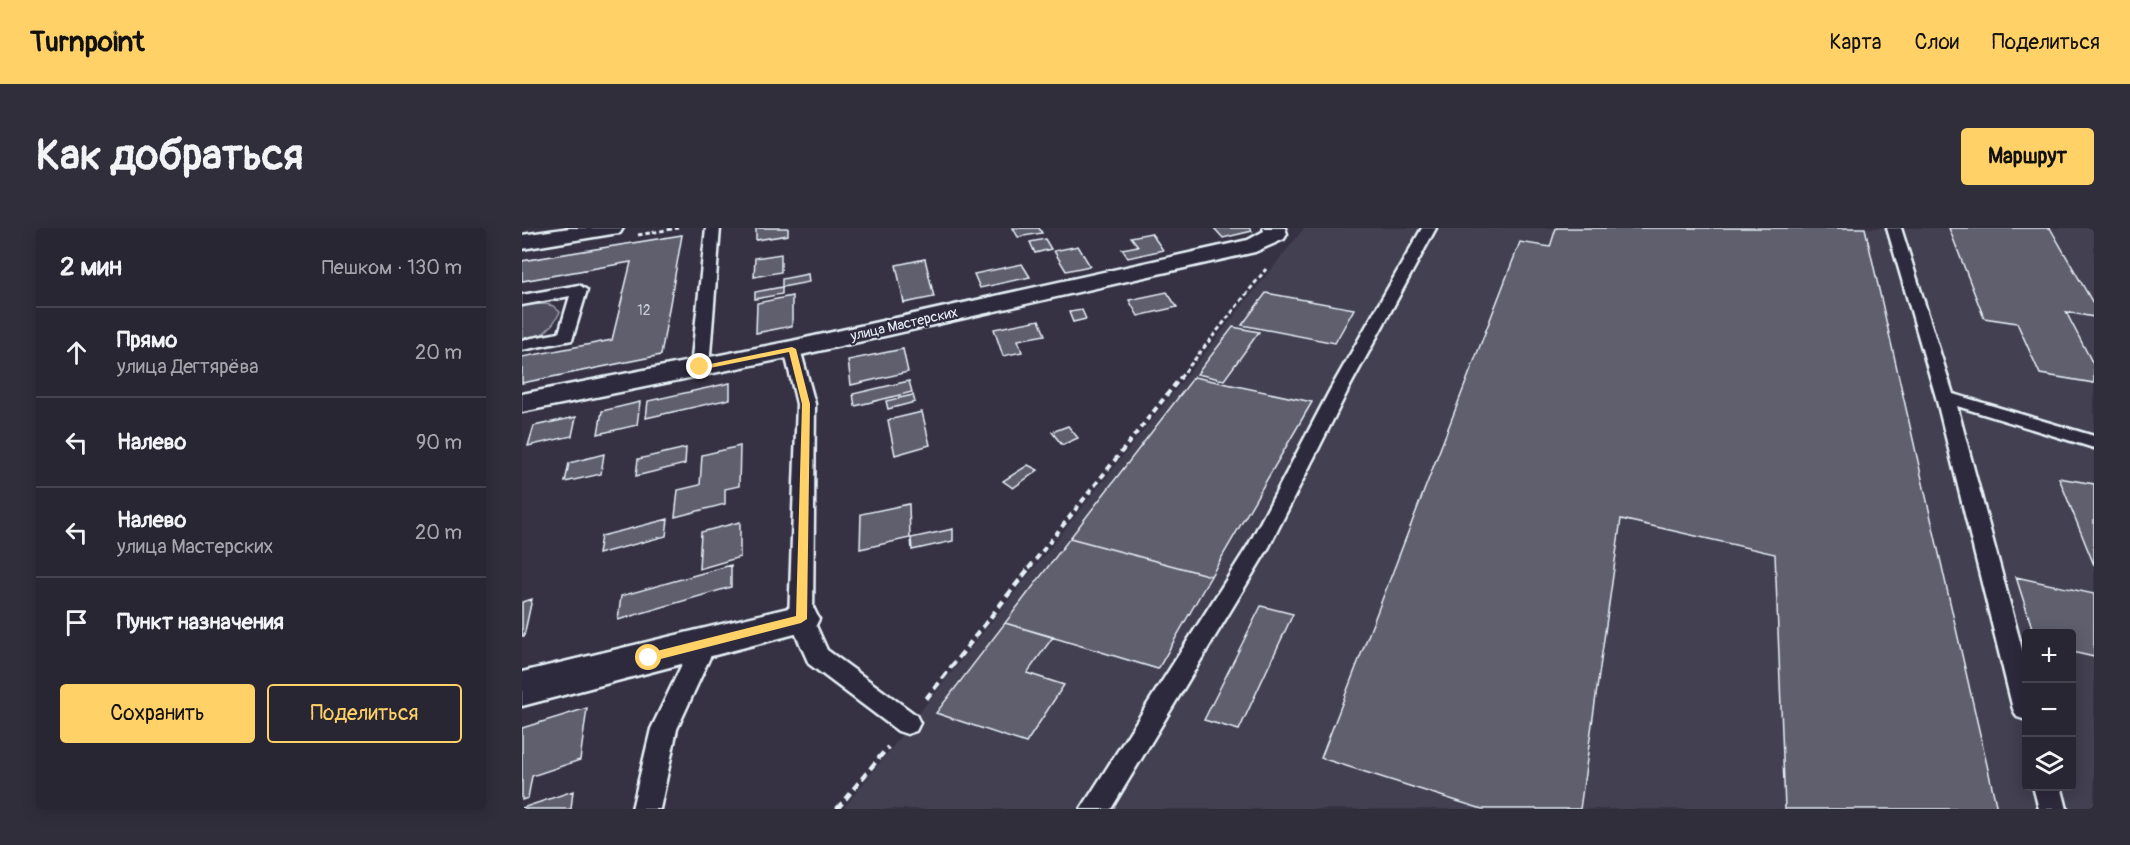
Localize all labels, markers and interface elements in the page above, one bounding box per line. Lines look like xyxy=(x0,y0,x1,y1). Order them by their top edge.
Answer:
text: Turnpoint xyxy=(30,25,144,60)
text: Карта xyxy=(1829,29,1881,56)
text: Слои xyxy=(1914,29,1959,56)
text: Поделиться xyxy=(1992,29,2100,56)
button: Маршрут xyxy=(1961,128,2094,185)
text: Как добраться xyxy=(36,130,303,182)
text: 2 мин xyxy=(60,251,122,283)
text: Пешком · 130 m xyxy=(322,255,462,280)
house number: 12 xyxy=(637,302,651,319)
street label: улица Мастерских xyxy=(848,303,959,345)
text: Прямо xyxy=(117,326,177,354)
icon: ahead xyxy=(60,336,93,369)
text: 20 m xyxy=(415,340,462,365)
route end xyxy=(686,353,712,379)
text: улица Дегтярёва xyxy=(117,354,259,379)
icon: left xyxy=(60,426,93,459)
text: Налево xyxy=(117,428,186,456)
text: 90 m xyxy=(416,430,462,455)
text: Налево xyxy=(117,506,186,534)
icon: left xyxy=(60,516,93,549)
text: 20 m xyxy=(415,520,462,545)
text: улица Мастерских xyxy=(117,534,273,559)
icon: arrive xyxy=(60,606,93,639)
text: Пункт назначения xyxy=(117,608,284,636)
map controls xyxy=(2022,629,2076,791)
button: + xyxy=(2022,629,2076,683)
route start xyxy=(635,644,661,670)
button: − xyxy=(2022,683,2076,737)
button: Сохранить xyxy=(60,684,255,743)
button: Поделиться xyxy=(267,684,462,743)
button: layers xyxy=(2022,737,2076,791)

